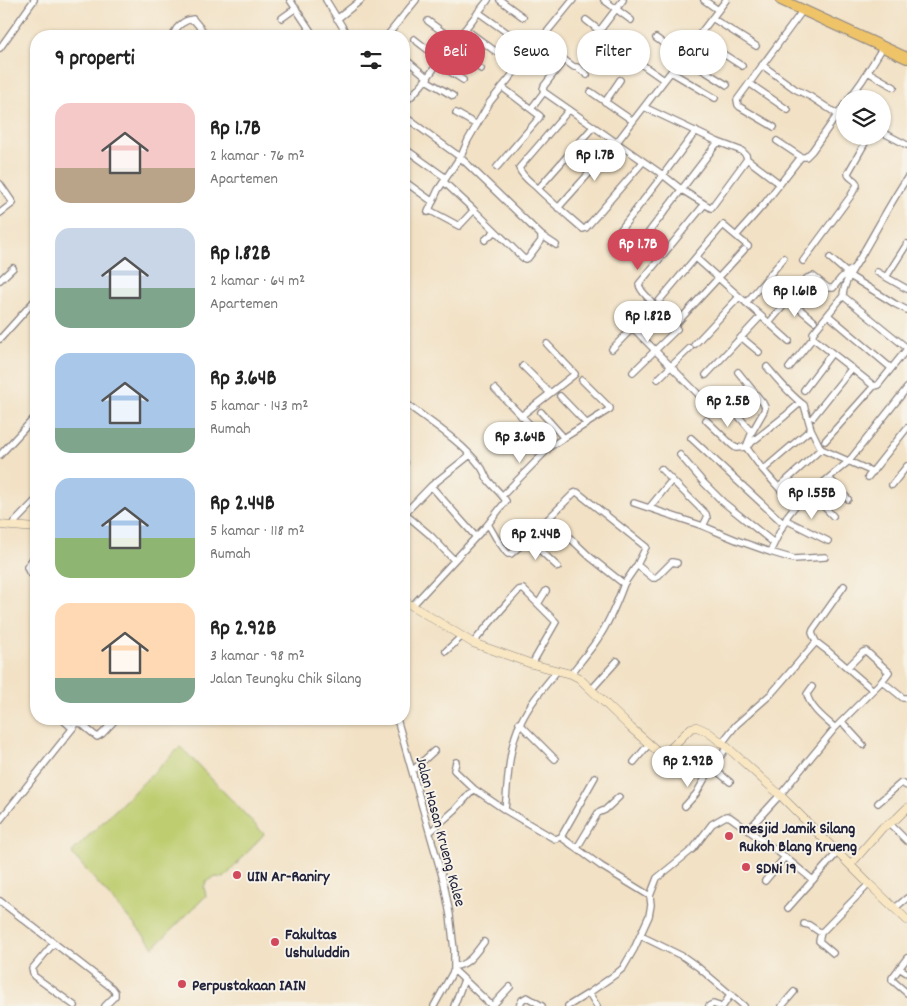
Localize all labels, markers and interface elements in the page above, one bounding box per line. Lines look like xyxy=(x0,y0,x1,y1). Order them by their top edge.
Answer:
chip: Beli xyxy=(425,30,485,75)
chip: Sewa xyxy=(495,30,567,75)
chip: Filter xyxy=(577,30,650,75)
chip: Baru xyxy=(660,30,727,75)
text: 9 properti xyxy=(55,45,135,75)
icon: filters xyxy=(357,46,385,74)
map controls xyxy=(836,90,891,145)
button: layers xyxy=(836,90,891,145)
text: Rp 1.7B xyxy=(210,115,261,145)
icon: home xyxy=(95,123,155,183)
pin: Rp 1.7B xyxy=(549,140,641,182)
text: Rp 1.7B xyxy=(576,144,614,167)
text: 2 kamar · 76 m² xyxy=(210,145,305,168)
text: Apartemen xyxy=(210,168,278,191)
pin: Rp 1.7B xyxy=(592,228,684,271)
text: Rp 1.7B xyxy=(619,233,657,256)
text: Rp 1.82B xyxy=(210,240,270,270)
icon: home xyxy=(95,248,155,308)
text: 2 kamar · 64 m² xyxy=(210,270,305,293)
pin: Rp 1.61B xyxy=(743,276,847,318)
text: Rp 1.61B xyxy=(773,280,817,303)
text: Apartemen xyxy=(210,293,278,316)
pin: Rp 1.82B xyxy=(596,300,700,343)
text: Rp 1.82B xyxy=(625,305,671,328)
text: Rp 3.64B xyxy=(210,365,277,395)
icon: home xyxy=(95,373,155,433)
pin: Rp 2.5B xyxy=(682,386,774,428)
text: Rp 2.5B xyxy=(706,390,750,413)
text: 5 kamar · 143 m² xyxy=(210,395,308,418)
text: Rumah xyxy=(210,418,251,441)
pin: Rp 3.64B xyxy=(468,422,572,464)
text: Rp 3.64B xyxy=(495,426,545,449)
pin: Rp 1.55B xyxy=(760,478,864,520)
text: Rp 1.55B xyxy=(788,482,836,505)
text: Rp 2.44B xyxy=(210,490,275,520)
icon: home xyxy=(95,498,155,558)
pin: Rp 2.44B xyxy=(484,518,588,561)
text: 5 kamar · 118 m² xyxy=(210,520,304,543)
text: Rp 2.44B xyxy=(511,523,561,546)
text: Rumah xyxy=(210,543,251,566)
text: Rp 2.92B xyxy=(210,615,276,645)
icon: home xyxy=(95,623,155,683)
text: 3 kamar · 98 m² xyxy=(210,645,304,668)
text: Jalan Teungku Chik Silang xyxy=(210,668,362,691)
pin: Rp 2.92B xyxy=(636,746,740,788)
text: Rp 2.92B xyxy=(663,750,713,773)
street label: Jalan Hasan Krueng Kalee xyxy=(408,754,471,909)
place label: mesjid Jamik Silang Rukoh Blang Krueng xyxy=(739,818,857,859)
marker: mesjid Jamik Silang Rukoh Blang Krueng xyxy=(723,830,735,842)
place label: SDNi 19 xyxy=(756,858,797,881)
marker: SDNi 19 xyxy=(740,861,752,873)
place label: UIN Ar-Raniry xyxy=(247,866,331,889)
marker: UIN Ar-Raniry xyxy=(231,869,243,881)
place label: Fakultas Ushuluddin xyxy=(285,924,350,965)
marker: Fakultas Ushuluddin xyxy=(269,936,281,948)
place label: Perpustakaan IAIN xyxy=(192,975,306,998)
marker: Perpustakaan IAIN xyxy=(176,978,188,990)

